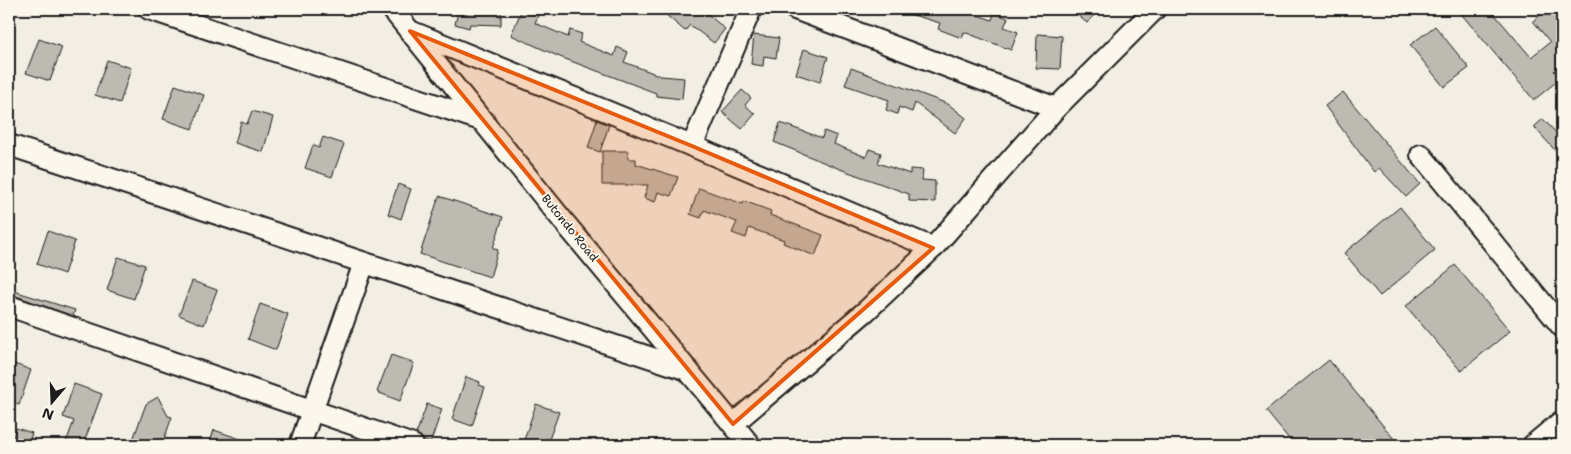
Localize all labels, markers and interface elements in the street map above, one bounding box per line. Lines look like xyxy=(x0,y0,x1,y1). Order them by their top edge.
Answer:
street label: Butondo Road xyxy=(538,191,602,265)
north arrow xyxy=(28,376,78,426)
text: N xyxy=(40,404,56,425)

